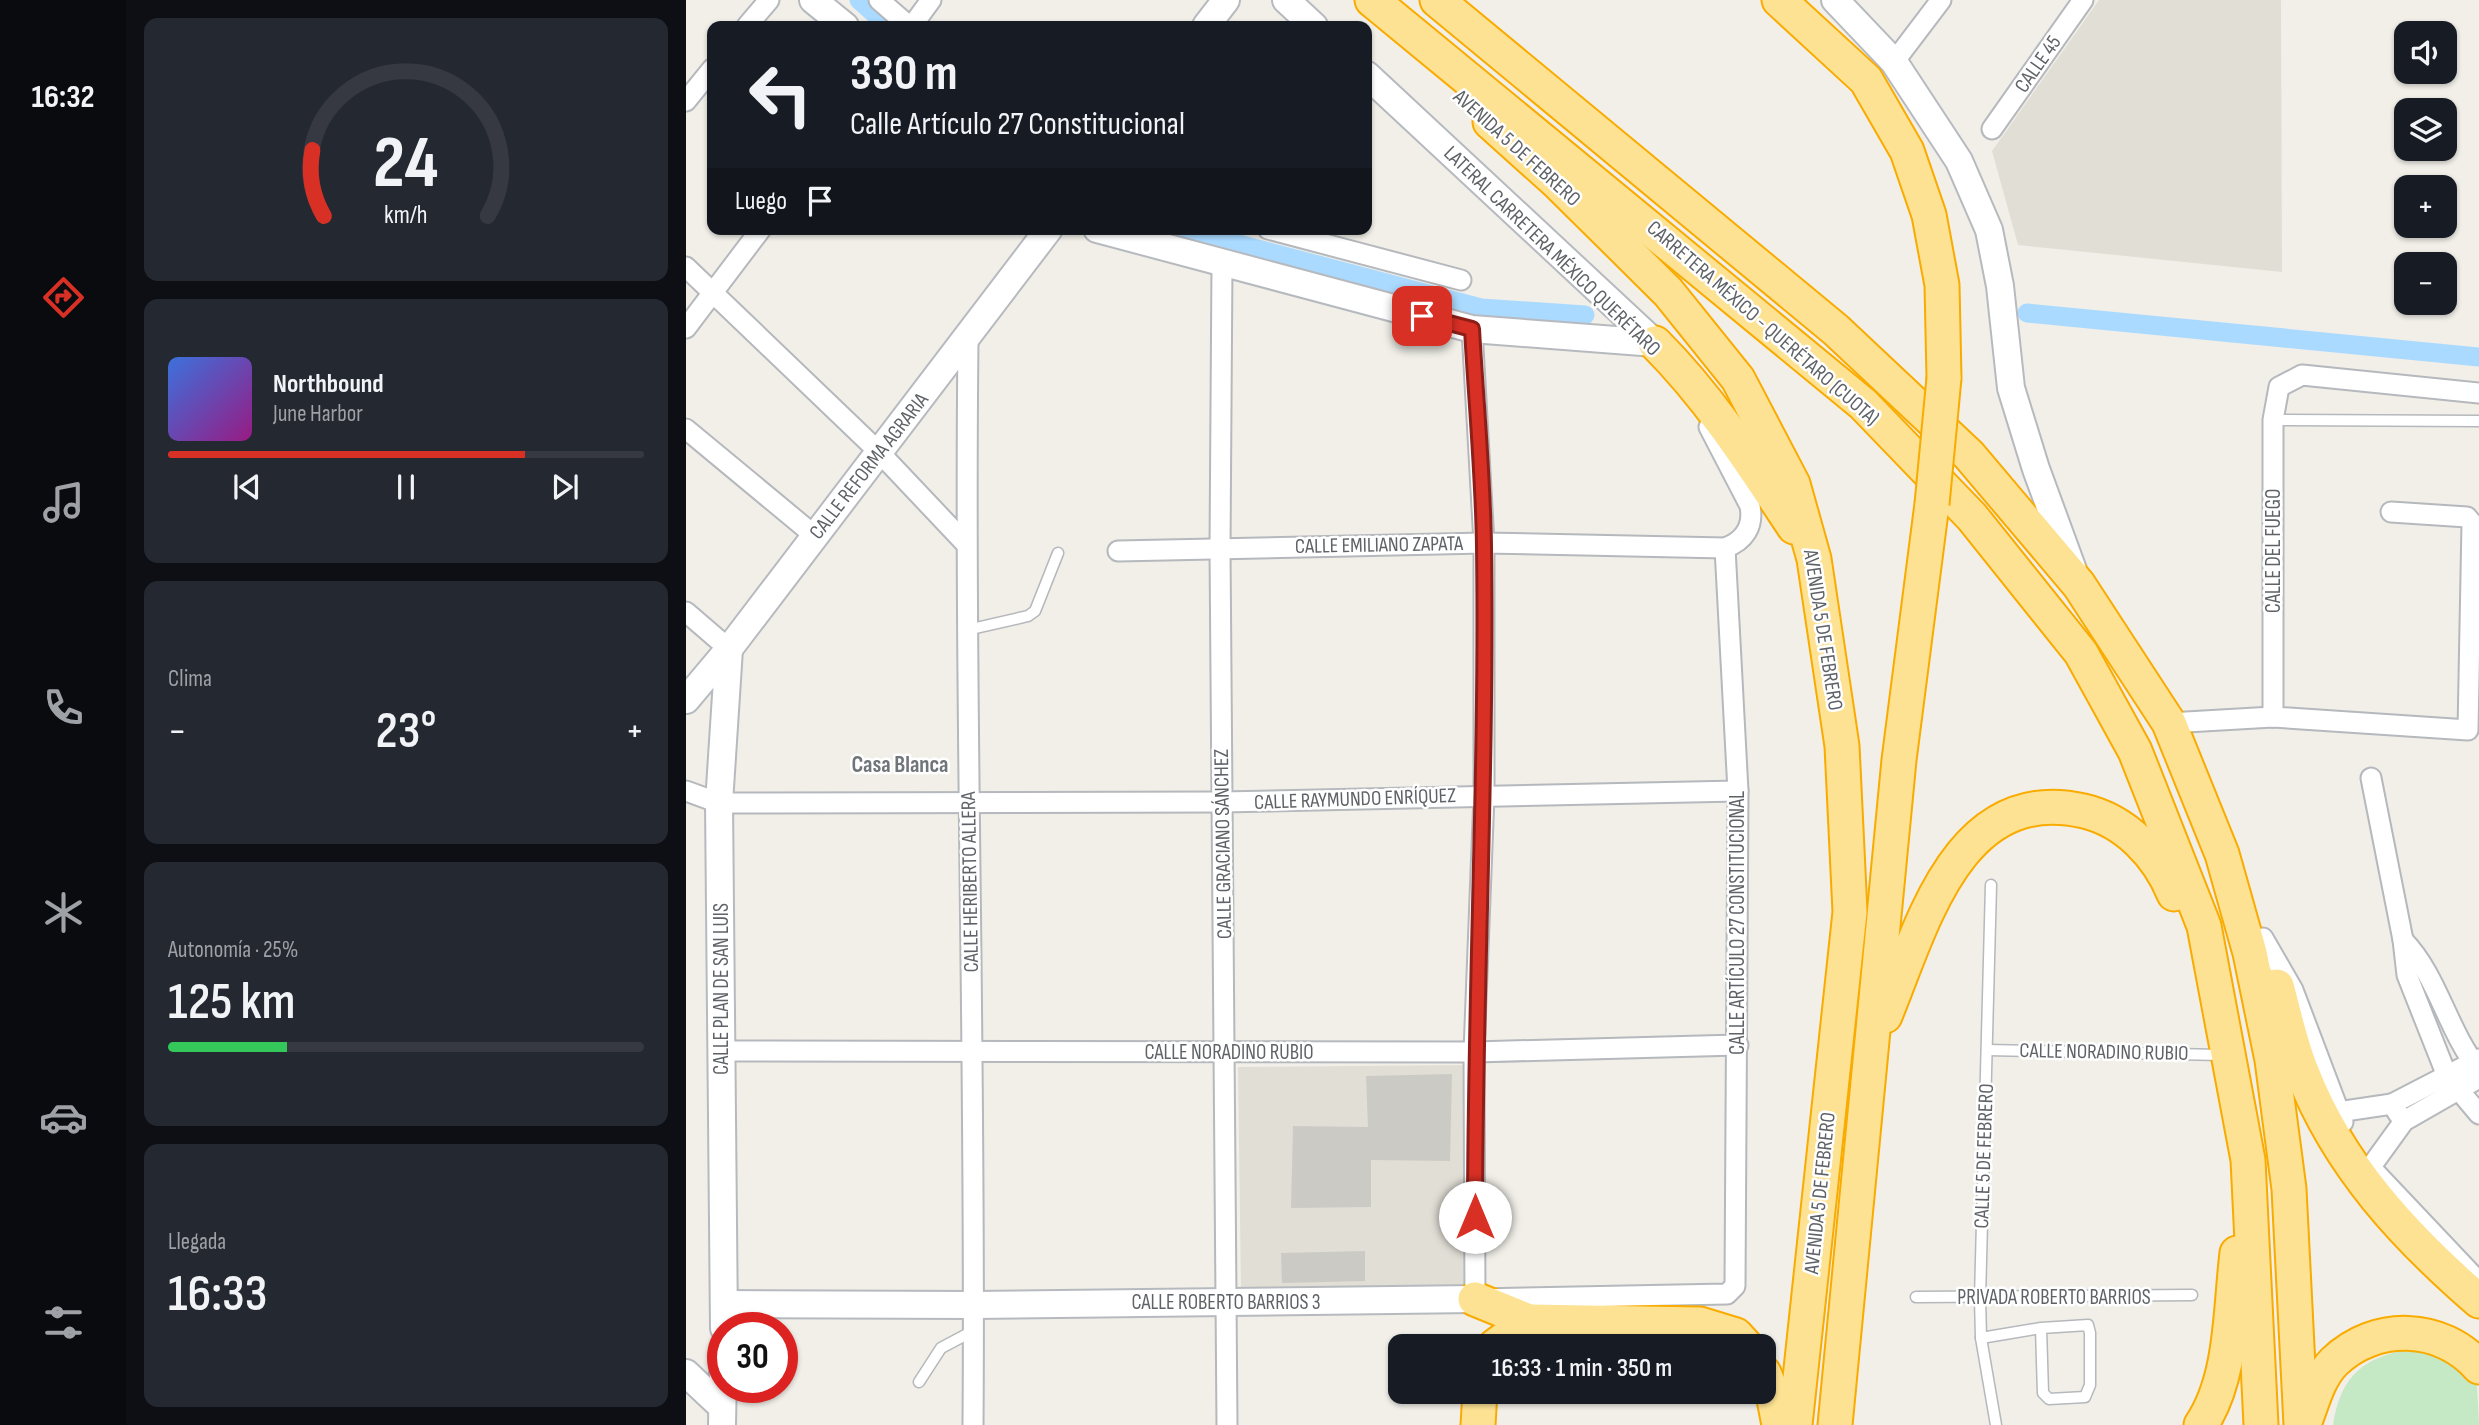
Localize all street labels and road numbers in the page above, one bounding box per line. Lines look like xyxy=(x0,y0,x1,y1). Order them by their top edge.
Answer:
street label: CALLE 45 xyxy=(2009,31,2067,97)
street label: AVENIDA 5 DE FEBRERO xyxy=(1448,84,1586,212)
street label: LATERAL CARRETERA MÉXICO QUERÉTARO xyxy=(1438,141,1666,361)
street label: CARRETERA MÉXICO - QUERÉTARO (CUOTA) xyxy=(1642,215,1884,431)
street label: CALLE REFORMA AGRARIA xyxy=(804,387,934,544)
street label: CALLE DEL FUEGO xyxy=(2261,489,2286,613)
street label: CALLE EMILIANO ZAPATA xyxy=(1295,531,1464,559)
street label: AVENIDA 5 DE FEBRERO xyxy=(1798,547,1848,712)
street label: CALLE GRACIANO SÁNCHEZ xyxy=(1209,748,1237,939)
street label: CALLE RAYMUNDO ENRÍQUEZ xyxy=(1254,783,1457,815)
street label: CALLE HERIBERTO ALLERA xyxy=(956,790,984,973)
street label: CALLE ARTÍCULO 27 CONSTITUCIONAL xyxy=(1725,791,1750,1055)
street label: CALLE PLAN DE SAN LUIS xyxy=(709,903,734,1075)
street label: CALLE NORADINO RUBIO xyxy=(2019,1038,2189,1066)
street label: CALLE NORADINO RUBIO xyxy=(1144,1040,1314,1065)
street label: CALLE 5 DE FEBRERO xyxy=(1969,1083,1999,1229)
street label: AVENIDA 5 DE FEBRERO xyxy=(1799,1111,1841,1276)
street label: PRIVADA ROBERTO BARRIOS xyxy=(1957,1285,2151,1310)
street label: CALLE ROBERTO BARRIOS 3 xyxy=(1131,1290,1321,1315)

